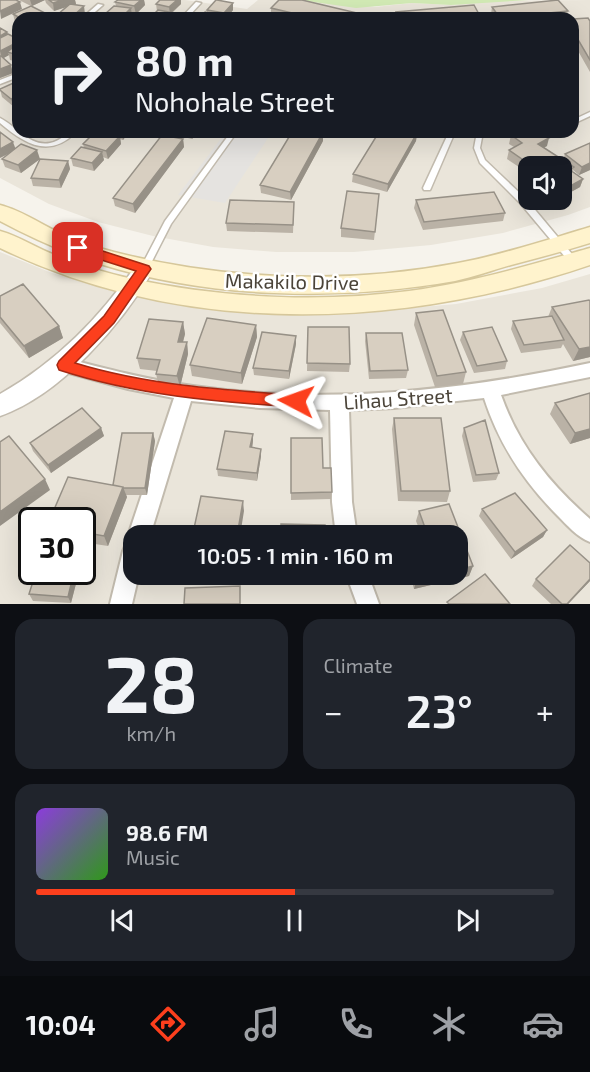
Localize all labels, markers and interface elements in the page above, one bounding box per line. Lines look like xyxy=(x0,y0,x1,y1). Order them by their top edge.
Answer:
text: 80 m xyxy=(135,34,234,84)
icon: right xyxy=(36,36,114,114)
text: Nohohale Street xyxy=(135,85,334,117)
map controls xyxy=(518,156,572,210)
button: sound xyxy=(518,156,572,210)
pin xyxy=(52,222,103,273)
icon: arrive xyxy=(61,231,94,264)
street label: Makakilo Drive xyxy=(225,268,359,294)
position arrow xyxy=(264,369,328,433)
street label: Lihau Street xyxy=(343,382,454,414)
speed limit sign: 30 xyxy=(18,507,96,585)
text: 10:05 · 1 min · 160 m xyxy=(198,542,393,568)
text: 28 xyxy=(104,635,198,729)
text: Climate xyxy=(324,653,393,677)
text: 23° xyxy=(406,683,473,737)
text: − xyxy=(324,691,343,731)
text: + xyxy=(536,691,554,731)
text: km/h xyxy=(126,721,176,745)
text: 98.6 FM xyxy=(126,819,208,845)
text: Music xyxy=(126,845,180,869)
icon: previous xyxy=(106,904,139,937)
icon: pause xyxy=(278,904,311,937)
icon: next xyxy=(451,904,484,937)
icon: directions xyxy=(147,1003,189,1045)
icon: music xyxy=(241,1003,283,1045)
icon: phone xyxy=(335,1003,377,1045)
icon: climate xyxy=(428,1003,470,1045)
icon: car xyxy=(522,1003,564,1045)
text: 10:04 xyxy=(26,1008,96,1040)

